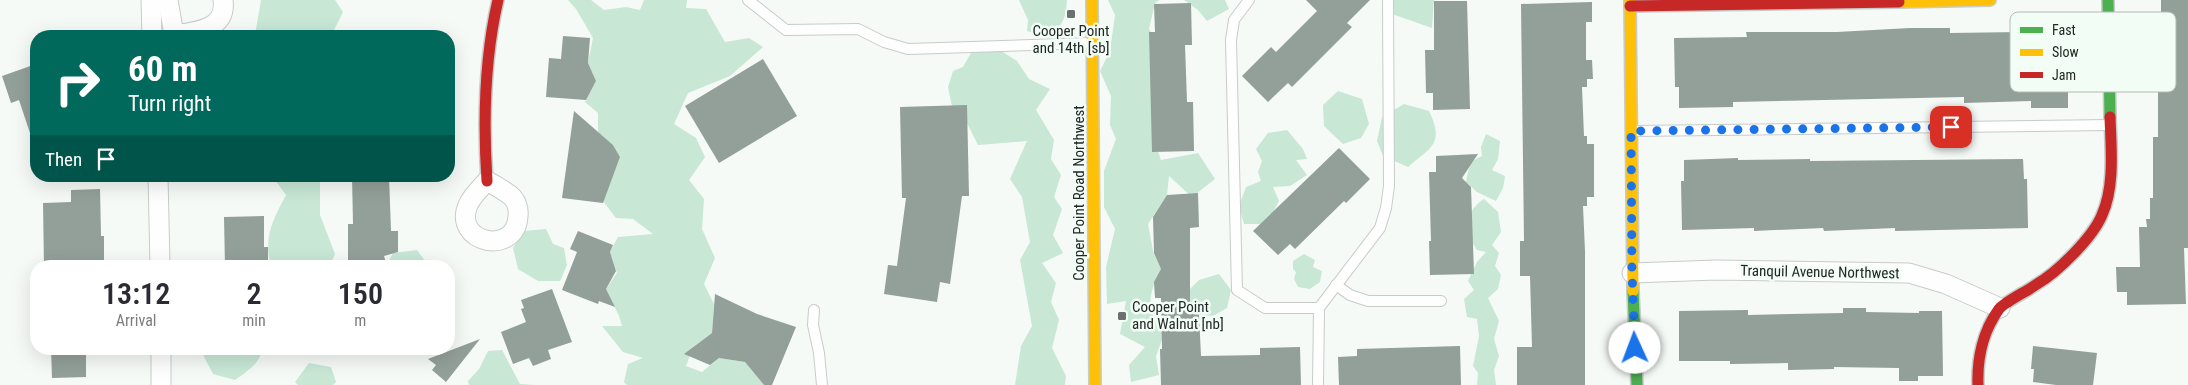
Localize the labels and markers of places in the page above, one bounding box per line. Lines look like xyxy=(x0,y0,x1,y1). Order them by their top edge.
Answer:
marker: Cooper Point and 14th [sb] xyxy=(1065,8,1077,20)
place label: Cooper Point and 14th [sb] xyxy=(1032,22,1110,57)
pin xyxy=(1930,106,1972,148)
place label: Cooper Point and Walnut [nb] xyxy=(1132,298,1224,333)
marker: Cooper Point and Walnut [nb] xyxy=(1116,310,1128,322)

